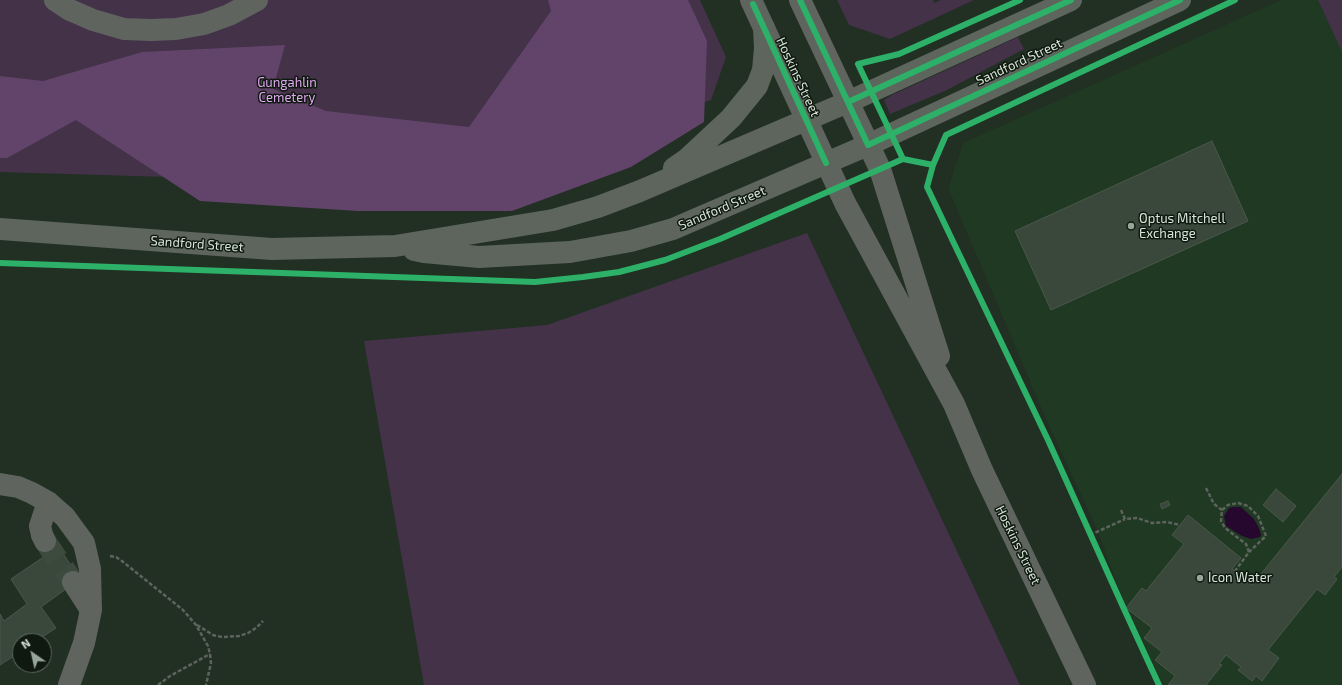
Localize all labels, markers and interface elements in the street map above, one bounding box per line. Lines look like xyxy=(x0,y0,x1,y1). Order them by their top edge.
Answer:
street label: Hoskins Street xyxy=(773,35,823,119)
street label: Sandford Street xyxy=(973,35,1065,89)
park label: Gungahlin Cemetery xyxy=(257,75,317,106)
street label: Sandford Street xyxy=(676,183,768,233)
place label: Optus Mitchell Exchange xyxy=(1139,211,1225,242)
marker: Optus Mitchell Exchange xyxy=(1126,221,1136,231)
street label: Sandford Street xyxy=(150,233,244,255)
street label: Hoskins Street xyxy=(992,503,1044,587)
place label: Icon Water xyxy=(1208,570,1272,586)
marker: Icon Water xyxy=(1195,573,1205,583)
north arrow xyxy=(12,633,52,673)
text: N xyxy=(19,636,32,651)

